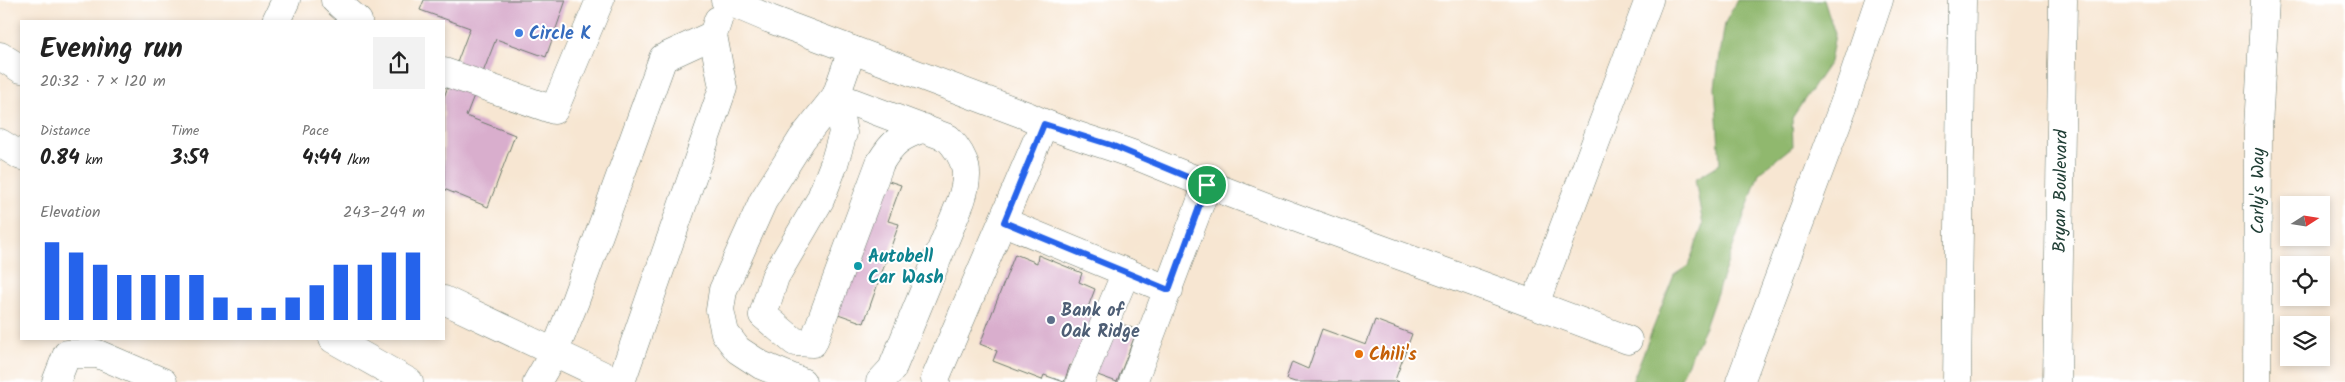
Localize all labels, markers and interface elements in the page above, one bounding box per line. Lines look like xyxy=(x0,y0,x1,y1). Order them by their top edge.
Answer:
place label: Circle K xyxy=(529,20,592,49)
text: Evening run xyxy=(40,27,183,72)
marker: Circle K xyxy=(513,27,525,39)
button: share xyxy=(373,37,425,89)
text: 20:32 · 7 × 120 m xyxy=(40,69,166,94)
text: Distance xyxy=(40,120,90,142)
text: Time xyxy=(171,120,199,142)
text: Pace xyxy=(302,120,329,142)
street label: Bryan Boulevard xyxy=(2046,128,2077,253)
text: 0.84 xyxy=(40,142,80,175)
text: 3:59 xyxy=(171,142,209,175)
text: 4:44 xyxy=(302,142,342,175)
street label: Carly's Way xyxy=(2245,147,2274,234)
text: km xyxy=(80,149,103,171)
text: /km xyxy=(342,149,370,171)
pin xyxy=(1186,164,1228,206)
icon: arrive xyxy=(1193,171,1221,199)
north arrow xyxy=(2280,196,2330,246)
map controls xyxy=(2280,196,2330,366)
text: Elevation xyxy=(40,200,101,225)
text: 243–249 m xyxy=(343,200,425,225)
place label: Autobell Car Wash xyxy=(868,243,944,293)
button: locate xyxy=(2280,256,2330,306)
marker: Autobell Car Wash xyxy=(852,260,864,272)
place label: Bank of Oak Ridge xyxy=(1061,297,1140,347)
marker: Bank of Oak Ridge xyxy=(1045,314,1057,326)
button: layers xyxy=(2280,316,2330,366)
place label: Chili's xyxy=(1369,341,1417,370)
marker: Chili's xyxy=(1353,348,1365,360)

